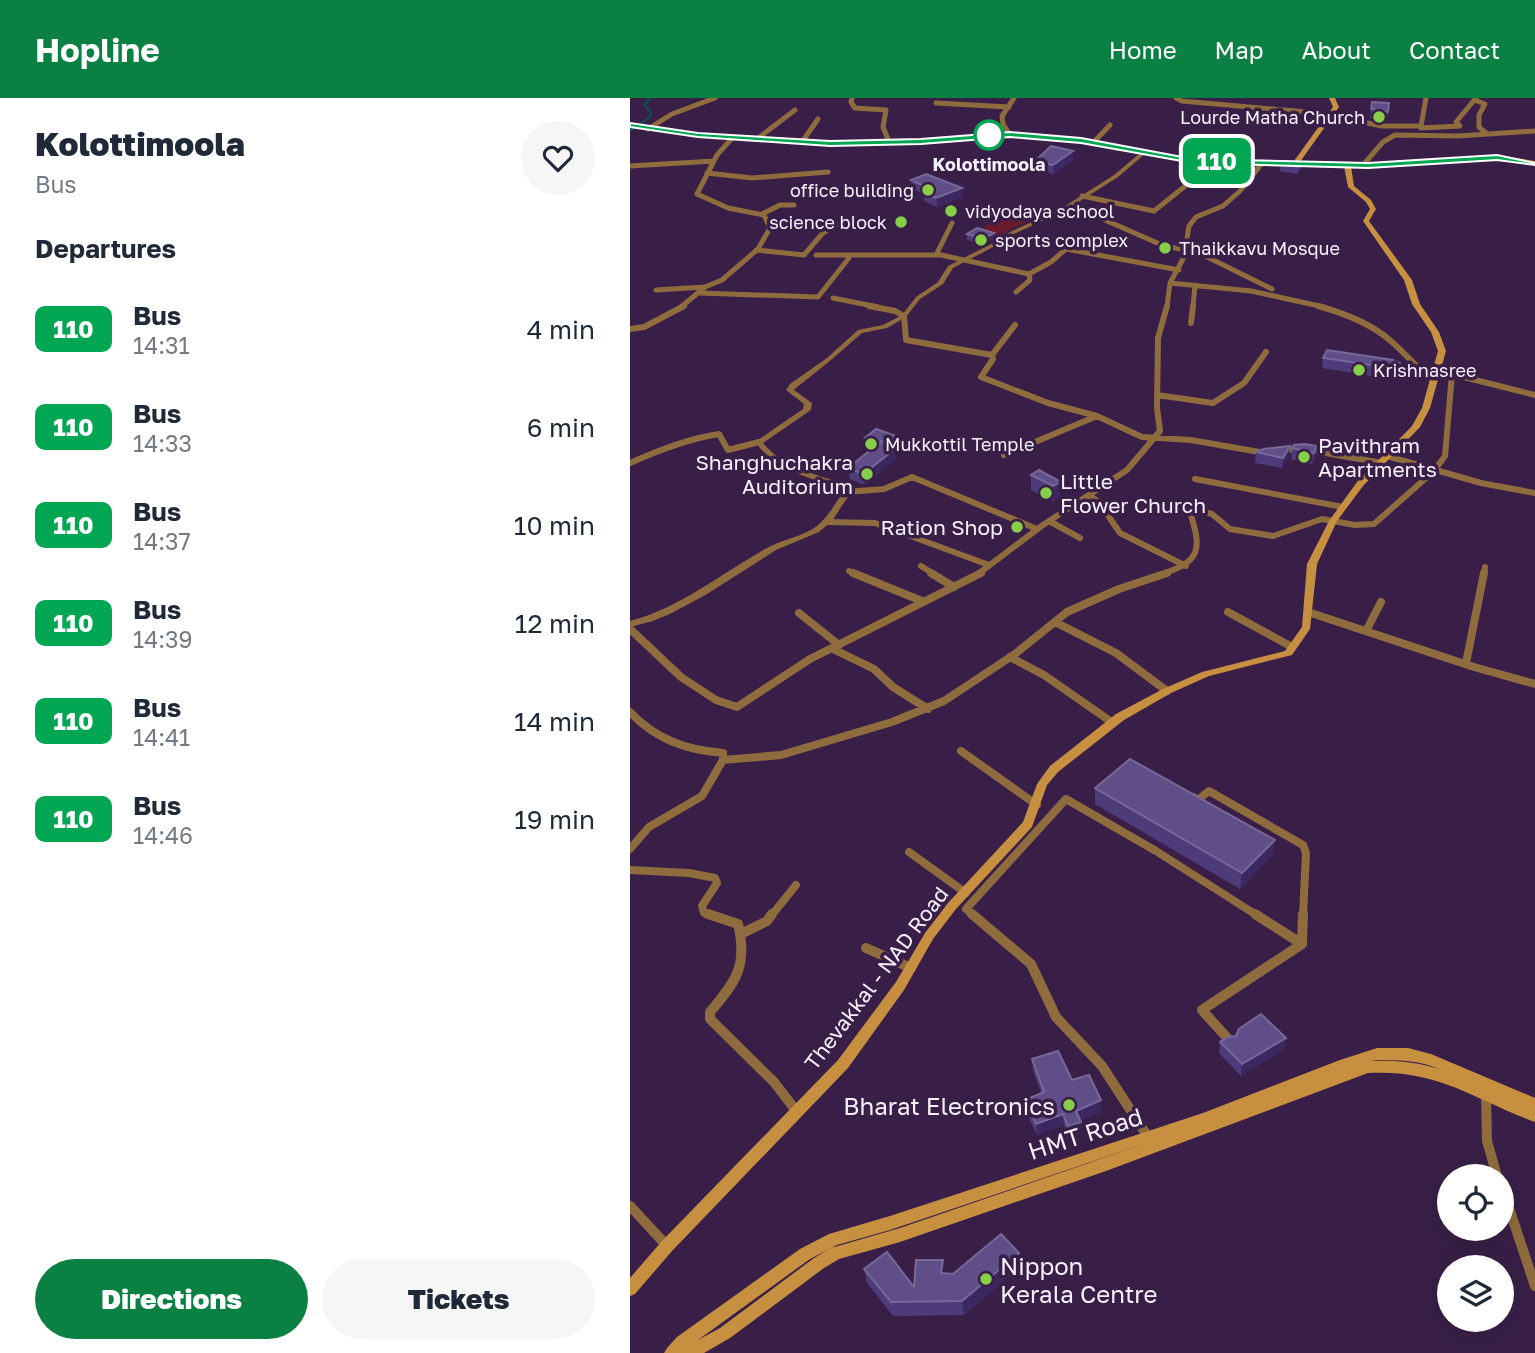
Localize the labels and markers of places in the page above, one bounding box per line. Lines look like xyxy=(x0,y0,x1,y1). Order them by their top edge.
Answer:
place label: Lourde Matha Church xyxy=(1180,106,1365,128)
marker: Lourde Matha Church xyxy=(1371,109,1387,125)
marker: Kolottimoola xyxy=(974,120,1004,150)
place label: Kolottimoola xyxy=(932,153,1046,175)
place label: office building xyxy=(790,179,914,201)
marker: office building xyxy=(920,182,936,198)
place label: vidyodaya school xyxy=(965,200,1115,222)
marker: vidyodaya school xyxy=(943,203,959,219)
place label: science block xyxy=(769,211,887,233)
marker: science block xyxy=(893,214,909,230)
place label: sports complex xyxy=(995,229,1128,251)
marker: sports complex xyxy=(973,232,989,248)
place label: Thaikkavu Mosque xyxy=(1179,237,1340,259)
marker: Thaikkavu Mosque xyxy=(1157,240,1173,256)
place label: Krishnasree xyxy=(1373,359,1476,381)
marker: Krishnasree xyxy=(1351,362,1367,378)
place label: Pavithram Apartments xyxy=(1318,432,1437,482)
place label: Mukkottil Temple xyxy=(885,433,1034,455)
marker: Mukkottil Temple xyxy=(863,436,879,452)
place label: Shanghuchakra Auditorium xyxy=(695,449,853,499)
marker: Pavithram Apartments xyxy=(1296,449,1312,465)
marker: Shanghuchakra Auditorium xyxy=(859,466,875,482)
place label: Little Flower Church xyxy=(1060,468,1206,518)
marker: Little Flower Church xyxy=(1038,485,1054,501)
place label: Ration Shop xyxy=(881,514,1003,540)
marker: Ration Shop xyxy=(1009,519,1025,535)
place label: Bharat Electronics xyxy=(843,1091,1055,1120)
marker: Bharat Electronics xyxy=(1061,1097,1077,1113)
place label: Nippon Kerala Centre xyxy=(1000,1251,1157,1308)
marker: Nippon Kerala Centre xyxy=(978,1271,994,1287)

